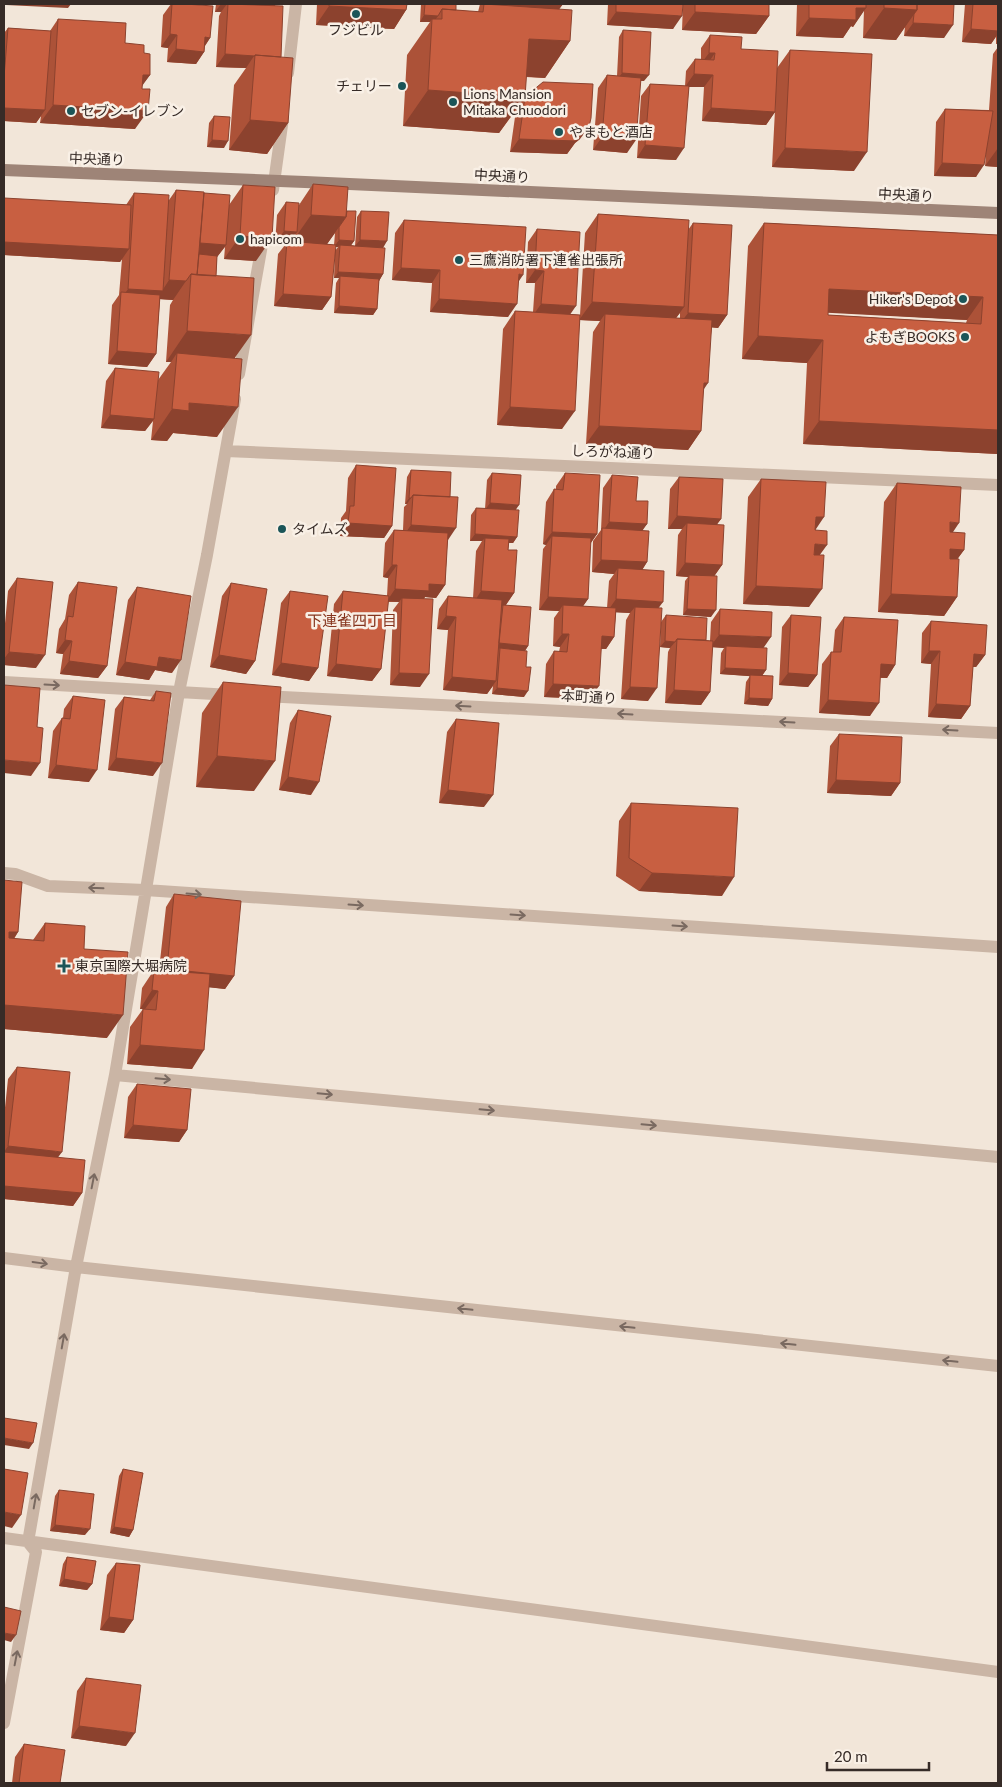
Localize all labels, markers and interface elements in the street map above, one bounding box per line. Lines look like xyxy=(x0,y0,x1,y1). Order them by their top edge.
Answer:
marker: フジビル xyxy=(350,8,362,20)
place label: フジビル xyxy=(328,21,384,38)
place label: チェリー xyxy=(336,77,392,94)
marker: チェリー xyxy=(396,80,408,92)
place label: Lions Mansion Mitaka Chuodori xyxy=(463,85,566,118)
marker: Lions Mansion Mitaka Chuodori xyxy=(447,96,459,108)
place label: セブン-イレブン xyxy=(81,102,184,119)
marker: セブン-イレブン xyxy=(65,105,77,117)
place label: やまもと酒店 xyxy=(569,123,653,140)
marker: やまもと酒店 xyxy=(553,126,565,138)
street label: 中央通り xyxy=(69,149,125,168)
street label: 中央通り xyxy=(474,166,530,185)
street label: 中央通り xyxy=(878,185,934,204)
place label: hapicom xyxy=(250,230,302,247)
marker: hapicom xyxy=(234,233,246,245)
place label: 三鷹消防署下連雀出張所 xyxy=(469,251,623,268)
marker: 三鷹消防署下連雀出張所 xyxy=(453,254,465,266)
place label: Hiker's Depot xyxy=(869,290,953,307)
marker: Hiker's Depot xyxy=(957,293,969,305)
place label: よもぎBOOKS xyxy=(865,328,955,345)
marker: よもぎBOOKS xyxy=(959,331,971,343)
street label: しろがね通り xyxy=(571,442,655,461)
place label: タイムズ xyxy=(292,520,348,537)
marker: タイムズ xyxy=(276,523,288,535)
district label: 下連雀四丁目 xyxy=(307,611,397,629)
one-way arrow xyxy=(44,680,60,689)
street label: 本町通り xyxy=(561,687,617,706)
one-way arrow xyxy=(455,702,471,711)
one-way arrow xyxy=(617,710,633,719)
one-way arrow xyxy=(780,718,796,727)
one-way arrow xyxy=(942,726,958,735)
one-way arrow xyxy=(89,884,105,893)
one-way arrow xyxy=(186,889,202,898)
one-way arrow xyxy=(348,900,364,909)
one-way arrow xyxy=(510,911,526,920)
one-way arrow xyxy=(672,922,688,931)
place label: 東京国際大堀病院 xyxy=(75,957,187,974)
marker: 東京国際大堀病院 xyxy=(57,959,71,973)
one-way arrow xyxy=(155,1075,171,1084)
one-way arrow xyxy=(317,1090,333,1099)
one-way arrow xyxy=(478,1105,494,1114)
one-way arrow xyxy=(640,1120,656,1129)
one-way arrow xyxy=(89,1173,98,1189)
one-way arrow xyxy=(31,1258,47,1268)
one-way arrow xyxy=(457,1304,473,1314)
one-way arrow xyxy=(619,1322,635,1331)
one-way arrow xyxy=(58,1333,68,1349)
one-way arrow xyxy=(781,1339,797,1349)
one-way arrow xyxy=(942,1356,958,1366)
one-way arrow xyxy=(31,1493,41,1509)
one-way arrow xyxy=(12,1651,21,1667)
scale bar xyxy=(827,1740,930,1772)
text: 20 m xyxy=(834,1747,868,1765)

